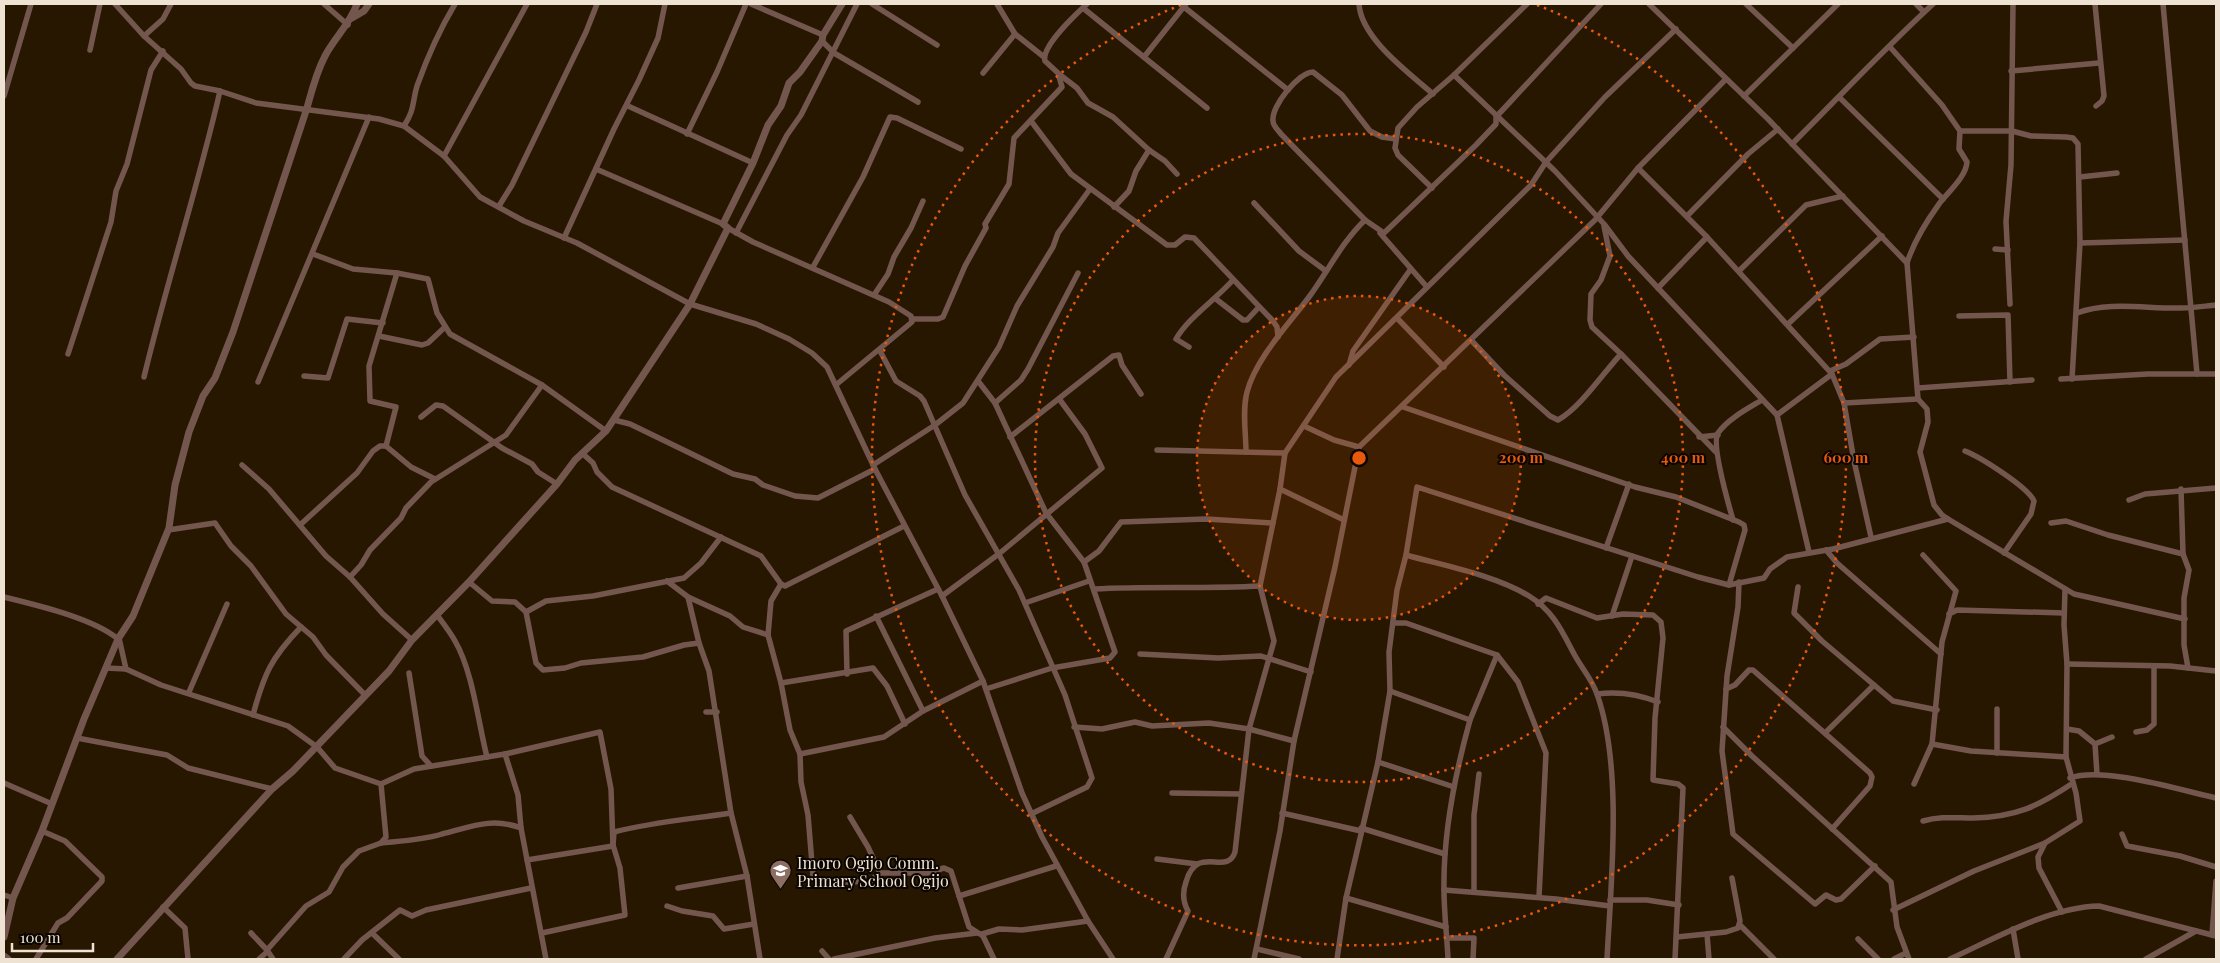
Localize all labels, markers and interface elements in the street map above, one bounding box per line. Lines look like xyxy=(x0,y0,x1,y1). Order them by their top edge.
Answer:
text: 200 m xyxy=(1499,447,1544,467)
text: 400 m xyxy=(1661,447,1706,467)
text: 600 m xyxy=(1824,447,1869,467)
centre of rings xyxy=(1350,449,1368,467)
place label: Imoro Ogijo Comm. Primary School Ogijo xyxy=(797,852,949,891)
school or university icon: Imoro Ogijo Comm. Primary School Ogijo xyxy=(769,859,793,890)
scale bar xyxy=(12,920,94,952)
text: 100 m xyxy=(20,927,61,947)

